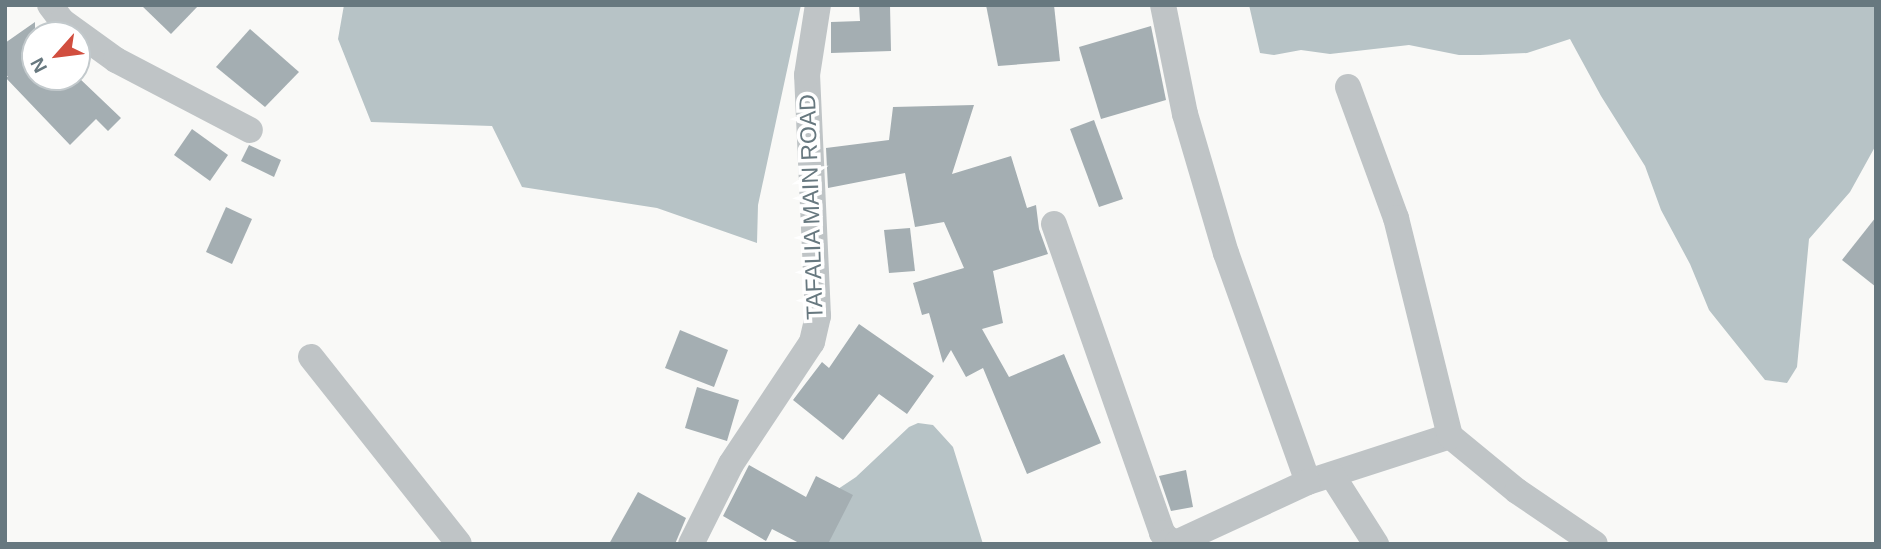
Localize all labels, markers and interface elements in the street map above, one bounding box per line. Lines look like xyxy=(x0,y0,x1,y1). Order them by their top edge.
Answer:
north arrow xyxy=(21,21,91,91)
text: N xyxy=(26,54,51,76)
street label: TAFALIA MAIN ROAD xyxy=(793,93,829,321)

